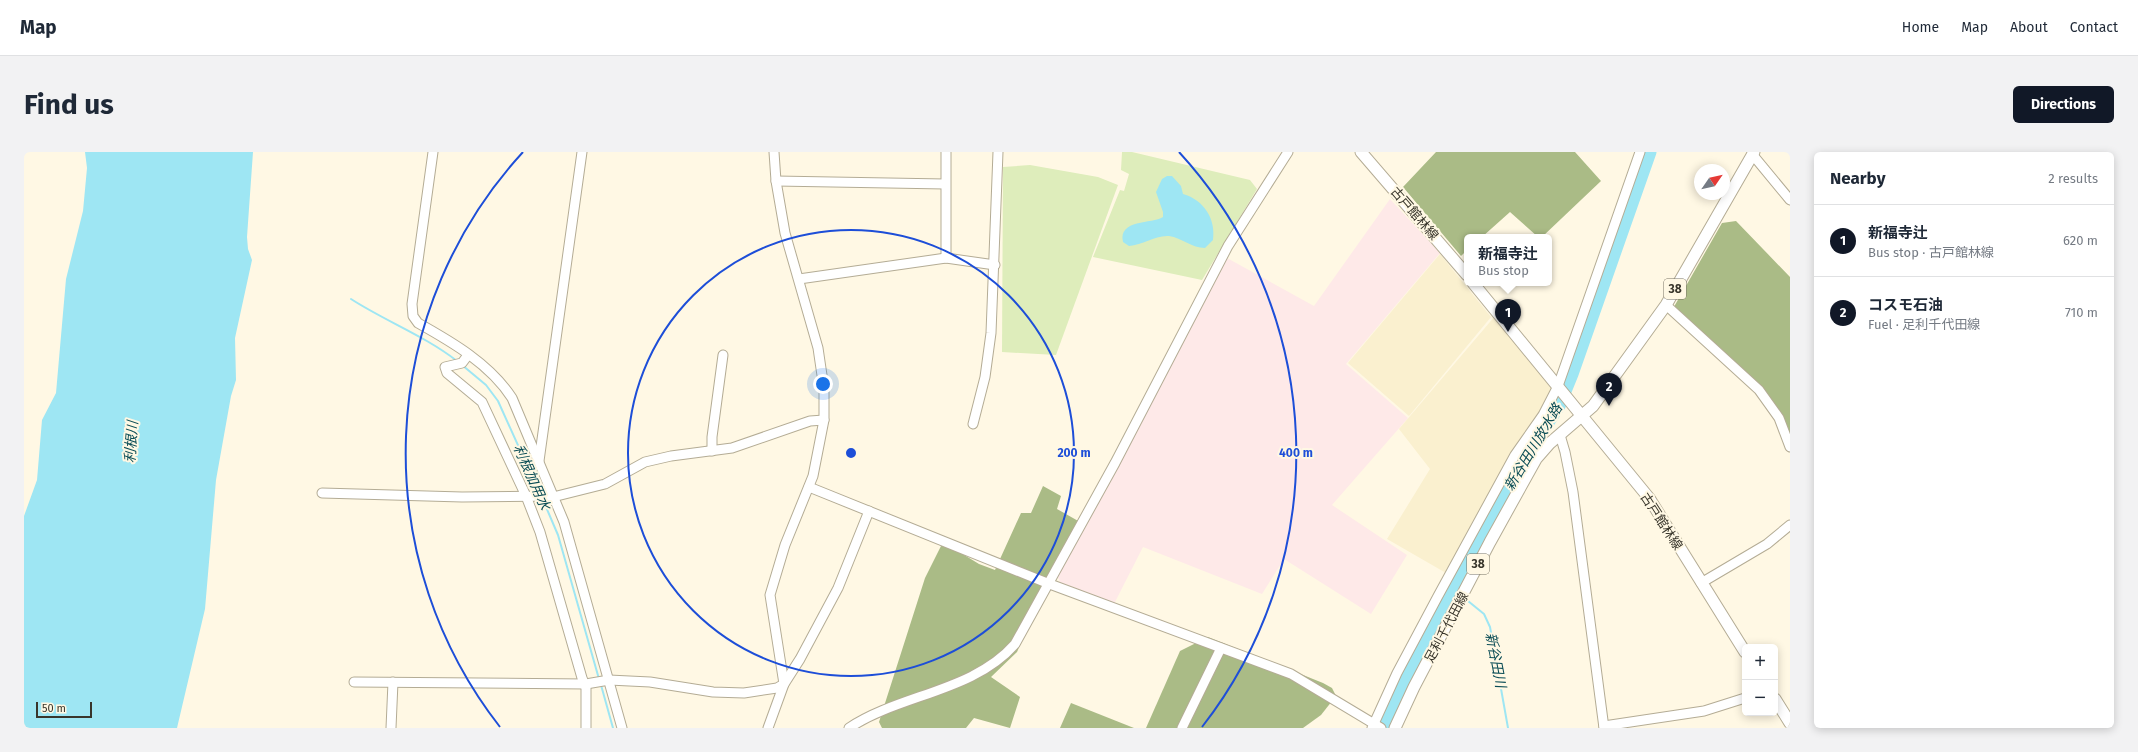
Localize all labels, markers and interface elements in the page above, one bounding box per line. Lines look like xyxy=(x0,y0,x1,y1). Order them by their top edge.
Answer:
text: Map xyxy=(20,16,57,39)
text: Home xyxy=(1902,19,1939,36)
text: Map xyxy=(1961,19,1988,36)
text: About xyxy=(2010,19,2048,36)
text: Contact xyxy=(2070,19,2118,36)
button: Directions xyxy=(2013,86,2114,123)
text: Find us xyxy=(24,88,114,121)
north arrow xyxy=(1694,164,1730,200)
text: Nearby xyxy=(1830,168,1885,189)
text: 2 results xyxy=(2048,171,2098,186)
street label: 古戸館林線 xyxy=(1388,184,1442,243)
text: 新福寺辻 xyxy=(1868,224,1928,242)
text: 1 xyxy=(1840,233,1846,248)
text: 620 m xyxy=(2063,233,2098,248)
popup xyxy=(1464,234,1552,286)
text: 新福寺辻 xyxy=(1478,245,1538,263)
text: Bus stop · 古戸館林線 xyxy=(1868,245,1994,260)
text: Bus stop xyxy=(1478,263,1529,278)
road number: 38 xyxy=(1664,279,1686,299)
text: コスモ石油 xyxy=(1868,296,1943,314)
pin: 1 xyxy=(1495,299,1521,332)
text: 2 xyxy=(1840,305,1846,320)
text: 710 m xyxy=(2065,305,2098,320)
text: Fuel · 足利千代田線 xyxy=(1868,317,1980,332)
pin: 2 xyxy=(1596,373,1622,406)
your location xyxy=(813,374,833,394)
water label: 新谷田川放水路 xyxy=(1501,400,1566,494)
water label: 利根川 xyxy=(122,418,142,464)
water label: 利根加用水 xyxy=(510,442,554,514)
centre of rings xyxy=(844,446,858,460)
text: 200 m xyxy=(1057,446,1091,460)
text: 400 m xyxy=(1279,446,1313,460)
street label: 古戸館林線 xyxy=(1638,490,1686,553)
road number: 38 xyxy=(1467,554,1489,574)
street label: 足利千代田線 xyxy=(1422,589,1471,665)
water label: 新谷田川 xyxy=(1482,631,1510,691)
map controls xyxy=(1742,644,1778,716)
button: + xyxy=(1742,644,1778,680)
button: − xyxy=(1742,680,1778,716)
scale bar xyxy=(36,700,92,719)
text: 50 m xyxy=(42,702,66,715)

